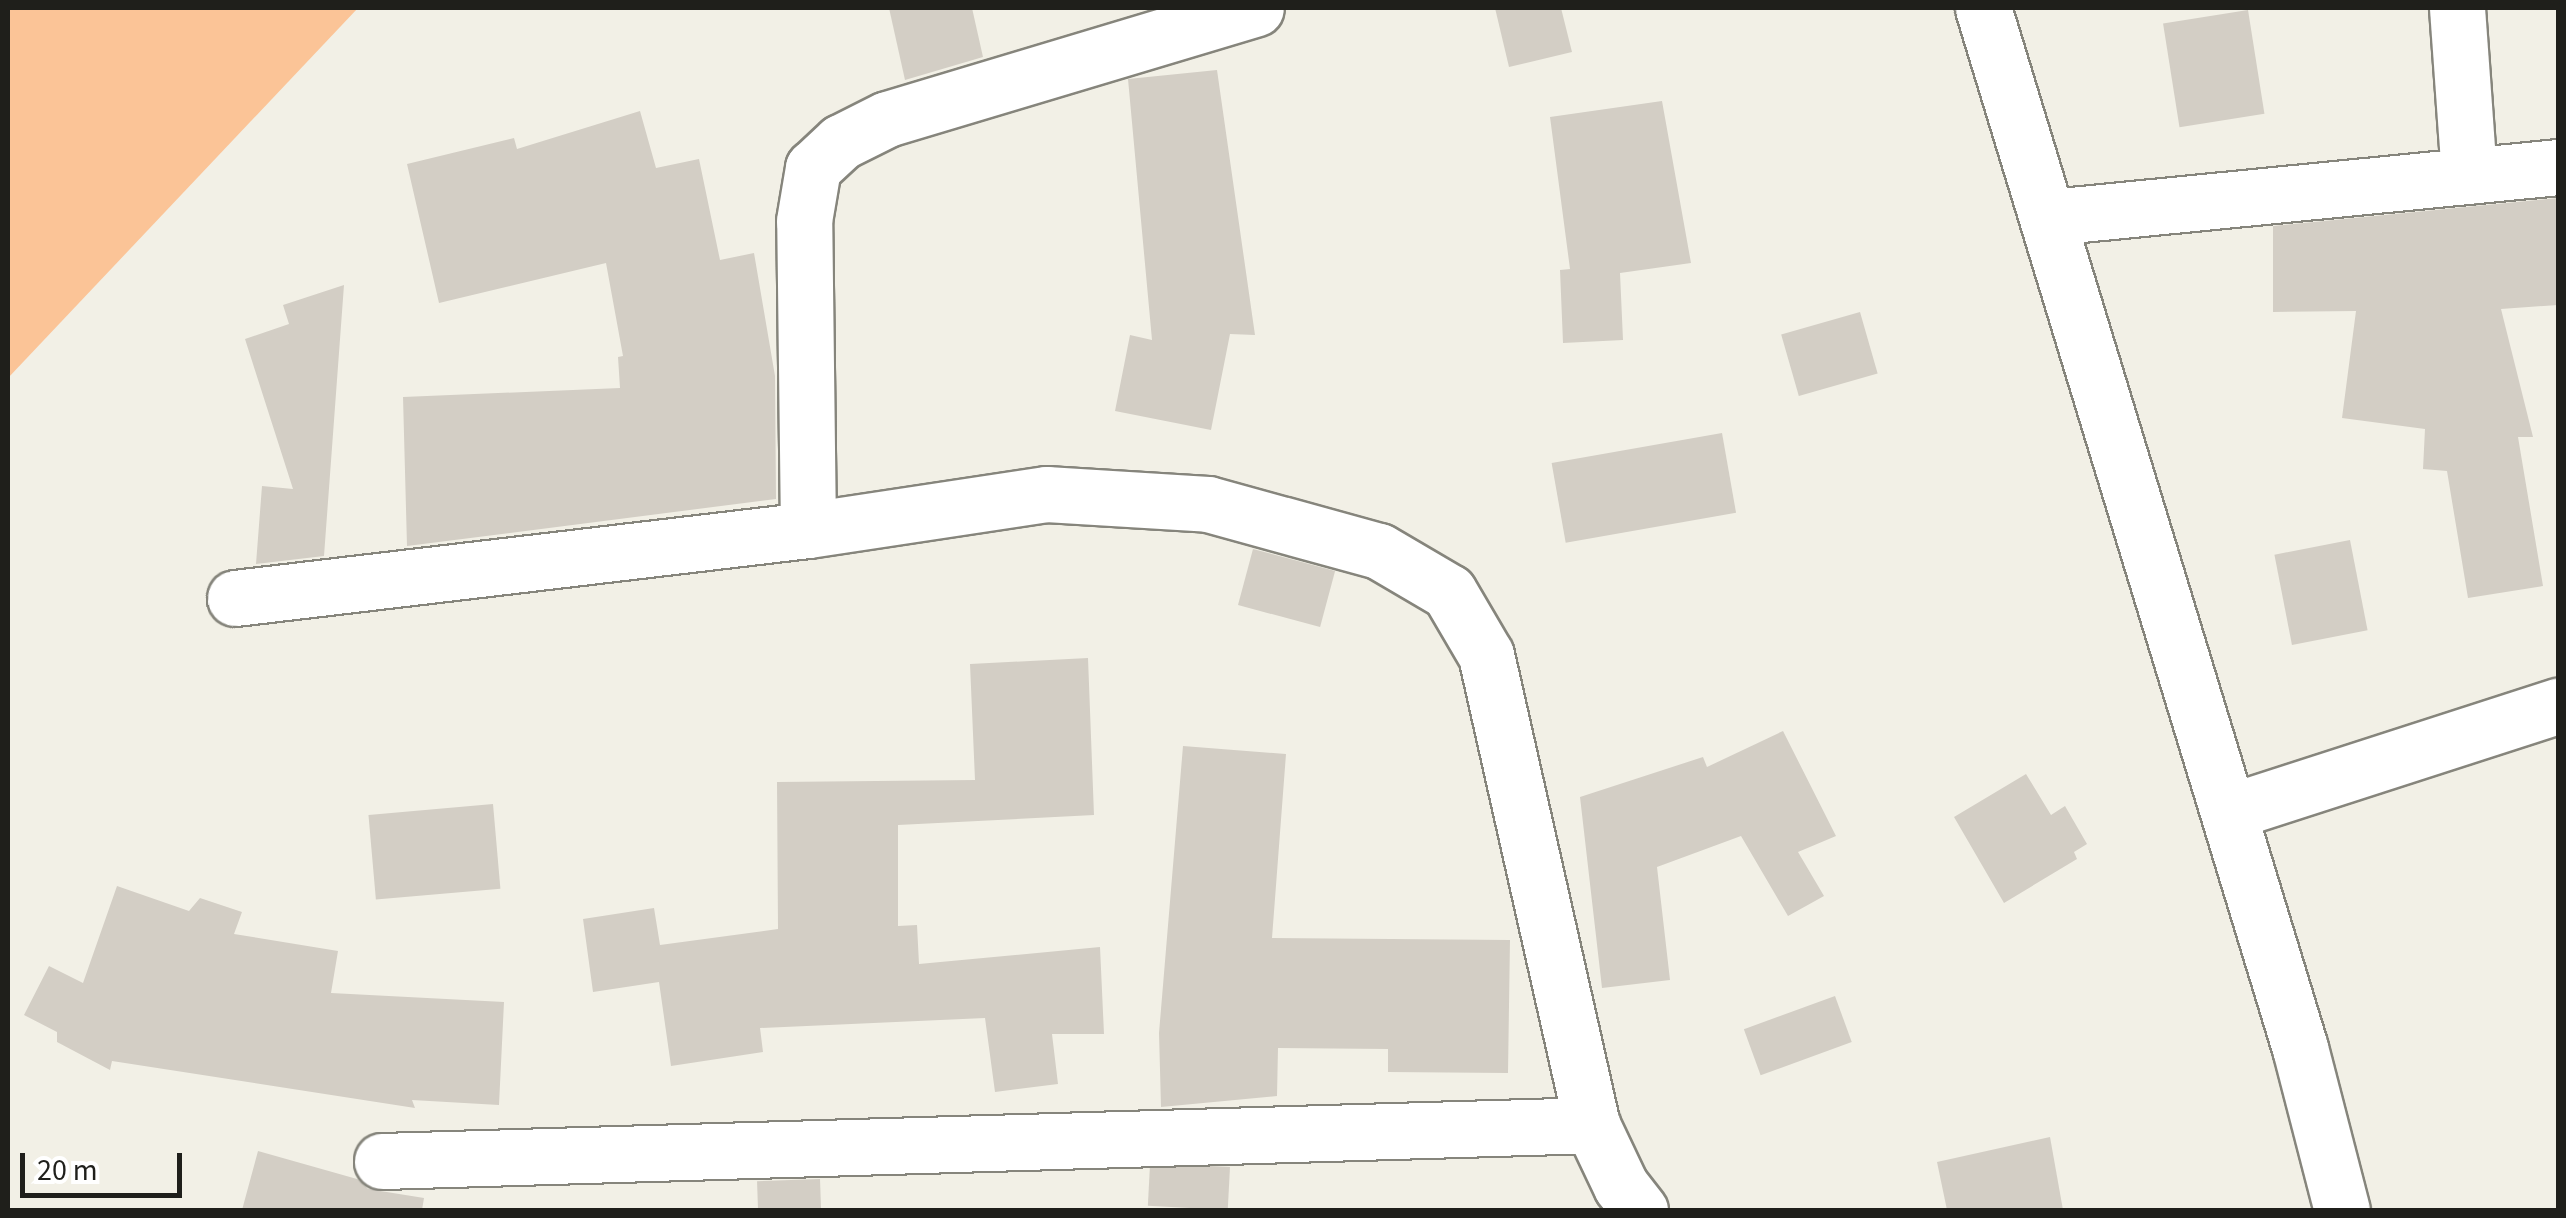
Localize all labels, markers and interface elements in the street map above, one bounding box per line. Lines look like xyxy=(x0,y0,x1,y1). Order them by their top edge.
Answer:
scale bar xyxy=(25,1133,188,1195)
text: 20 m xyxy=(37,1149,98,1192)

